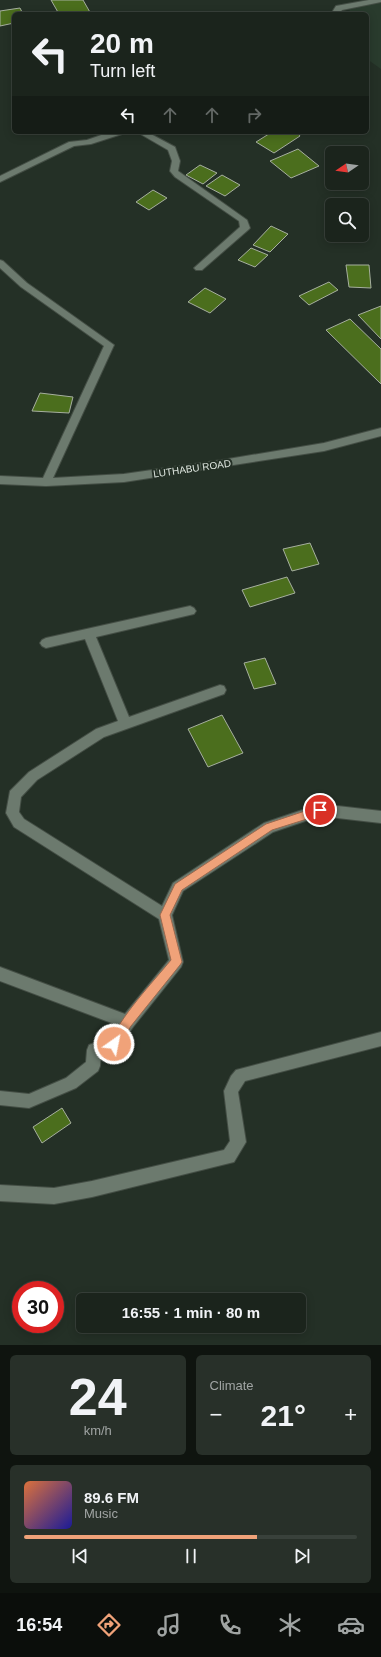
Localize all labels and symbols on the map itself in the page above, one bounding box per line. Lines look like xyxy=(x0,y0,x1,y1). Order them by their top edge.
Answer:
north arrow xyxy=(325,146,369,190)
street label: LUTHABU ROAD xyxy=(153,458,232,479)
pin xyxy=(303,793,337,827)
position arrow xyxy=(93,1023,135,1065)
speed limit sign: 30 xyxy=(12,1281,64,1333)

